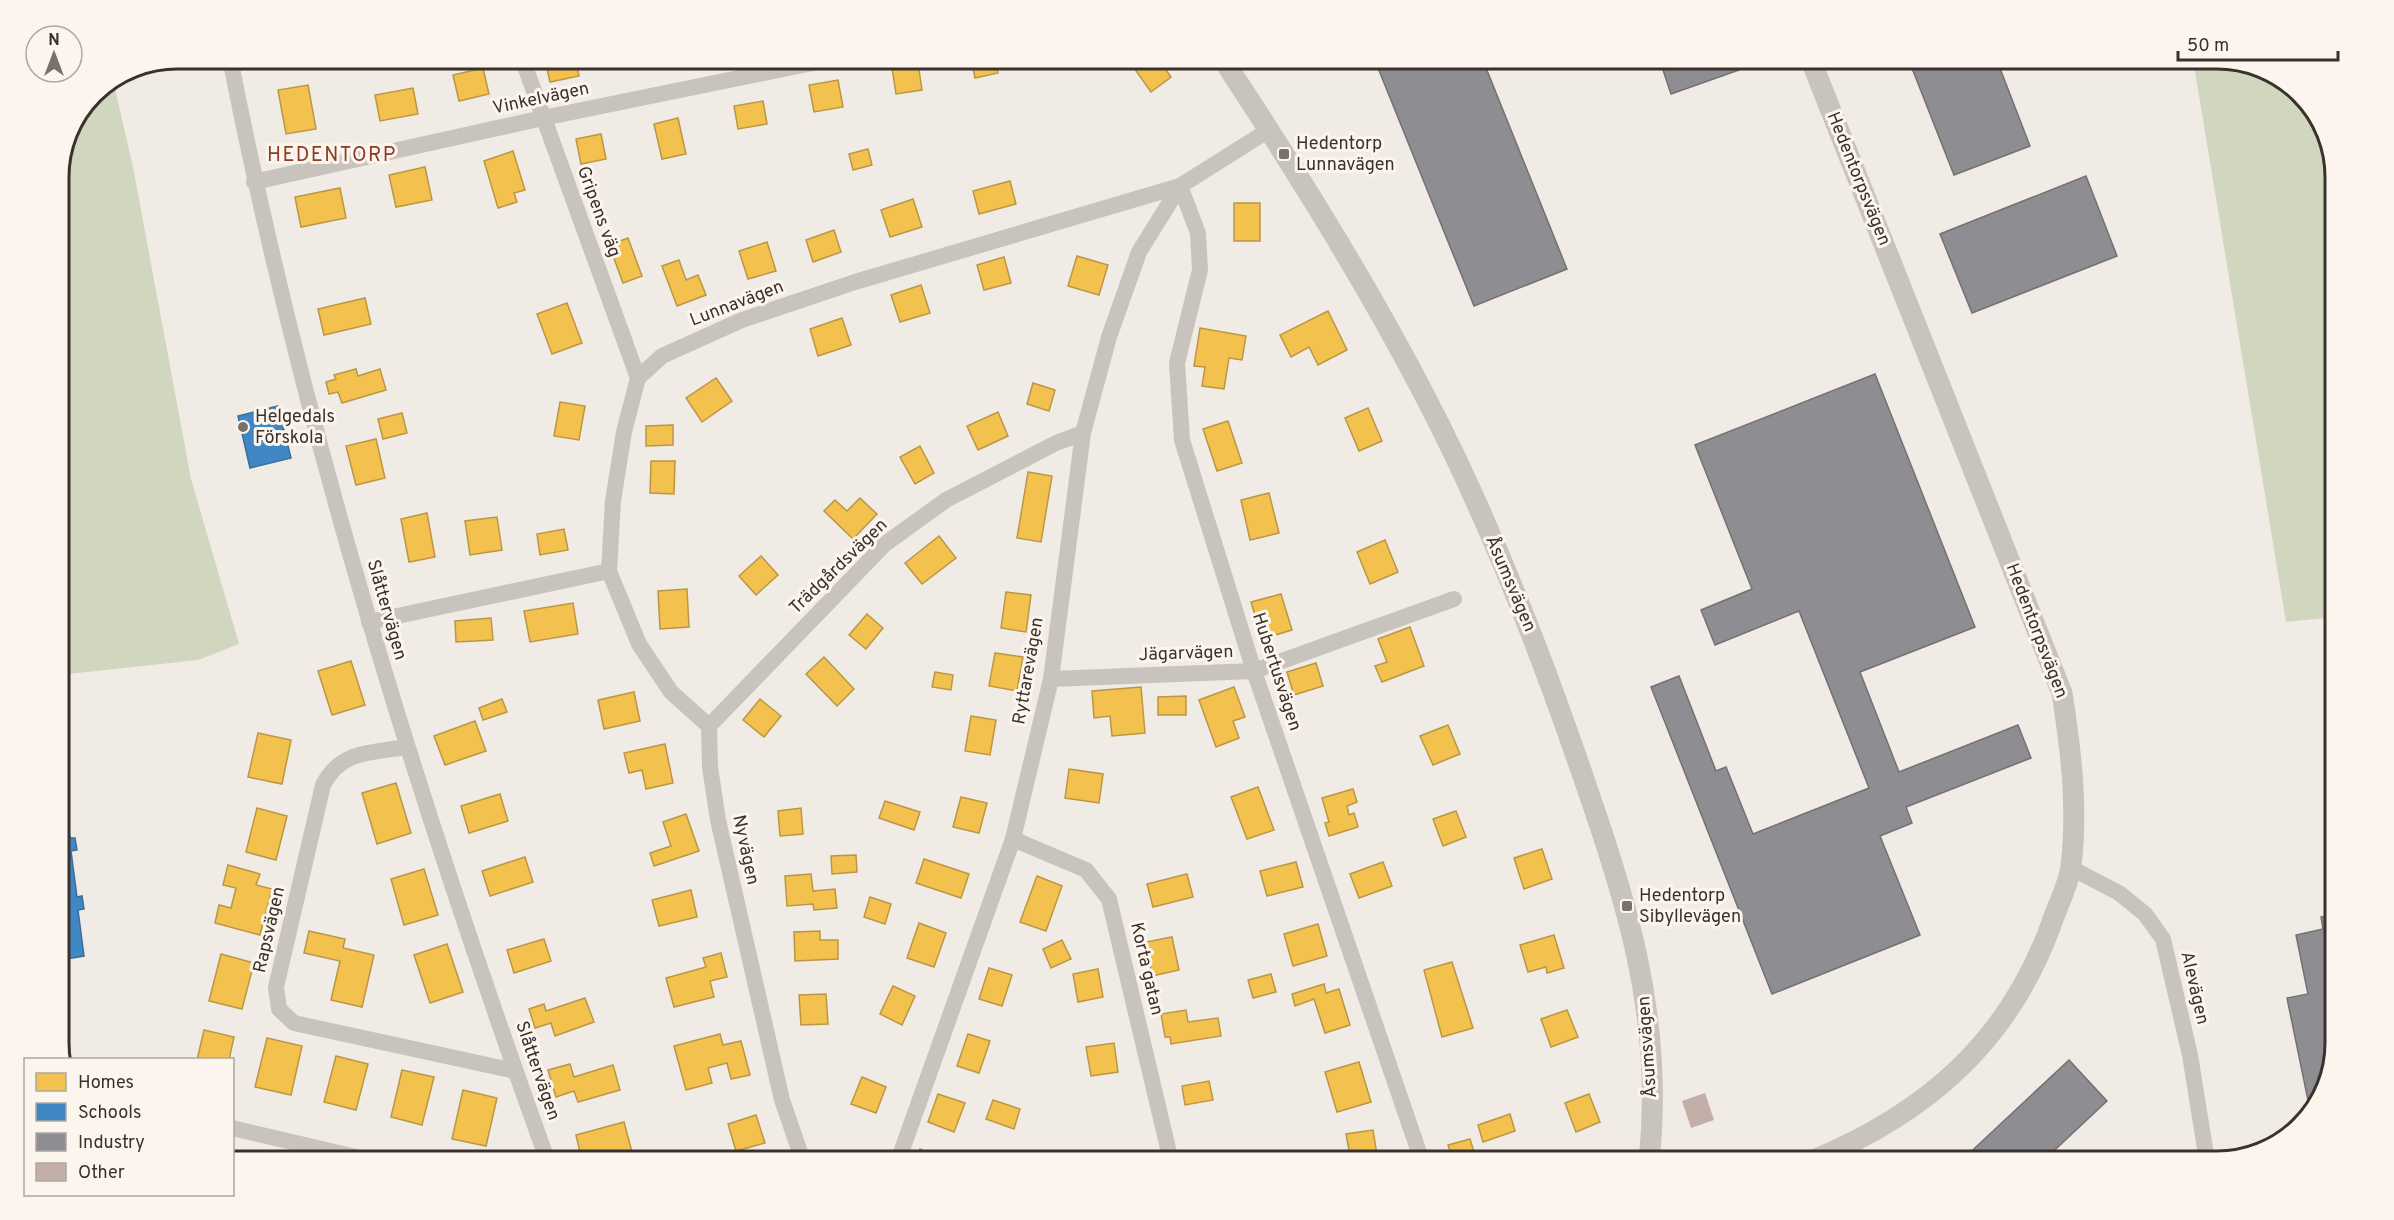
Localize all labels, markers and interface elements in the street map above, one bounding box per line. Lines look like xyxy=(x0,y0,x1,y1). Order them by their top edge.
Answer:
north arrow xyxy=(24,24,84,84)
scale bar xyxy=(2178,24,2338,62)
text: N xyxy=(48,31,60,51)
text: 50 m xyxy=(2187,35,2229,58)
street label: Vinkelvägen xyxy=(491,78,591,120)
street label: Hedentorpsvägen xyxy=(1821,109,1895,249)
place label: Hedentorp Lunnavägen xyxy=(1296,133,1395,177)
district label: HEDENTORP xyxy=(267,143,397,169)
marker: Hedentorp Lunnavägen xyxy=(1277,147,1291,161)
street label: Gripens väg xyxy=(571,163,625,261)
street label: Lunnavägen xyxy=(687,276,787,332)
place label: Helgedals Förskola xyxy=(255,406,335,450)
marker: Helgedals Förskola xyxy=(236,420,250,434)
street label: Trädgårdsvägen xyxy=(785,514,893,620)
street label: Åsumsvägen xyxy=(1479,532,1541,636)
street label: Slåttervägen xyxy=(361,557,411,663)
street label: Hedentorpsvägen xyxy=(2000,560,2072,702)
street label: Hubertusvägen xyxy=(1246,610,1306,734)
street label: Ryttarevägen xyxy=(1008,616,1050,726)
street label: Jägarvägen xyxy=(1138,641,1234,667)
street label: Nyvägen xyxy=(726,813,764,887)
street label: Rapsvägen xyxy=(249,885,291,975)
place label: Hedentorp Sibyllevägen xyxy=(1639,885,1741,929)
marker: Hedentorp Sibyllevägen xyxy=(1620,899,1634,913)
street label: Korta gatan xyxy=(1124,920,1168,1018)
street label: Alevägen xyxy=(2174,949,2214,1027)
street label: Åsumsvägen xyxy=(1633,995,1663,1099)
street label: Slåttervägen xyxy=(509,1018,565,1124)
legend xyxy=(24,1058,234,1196)
text: Homes xyxy=(78,1072,134,1095)
text: Schools xyxy=(78,1102,141,1125)
text: Industry xyxy=(78,1132,145,1155)
text: Other xyxy=(78,1162,125,1185)

